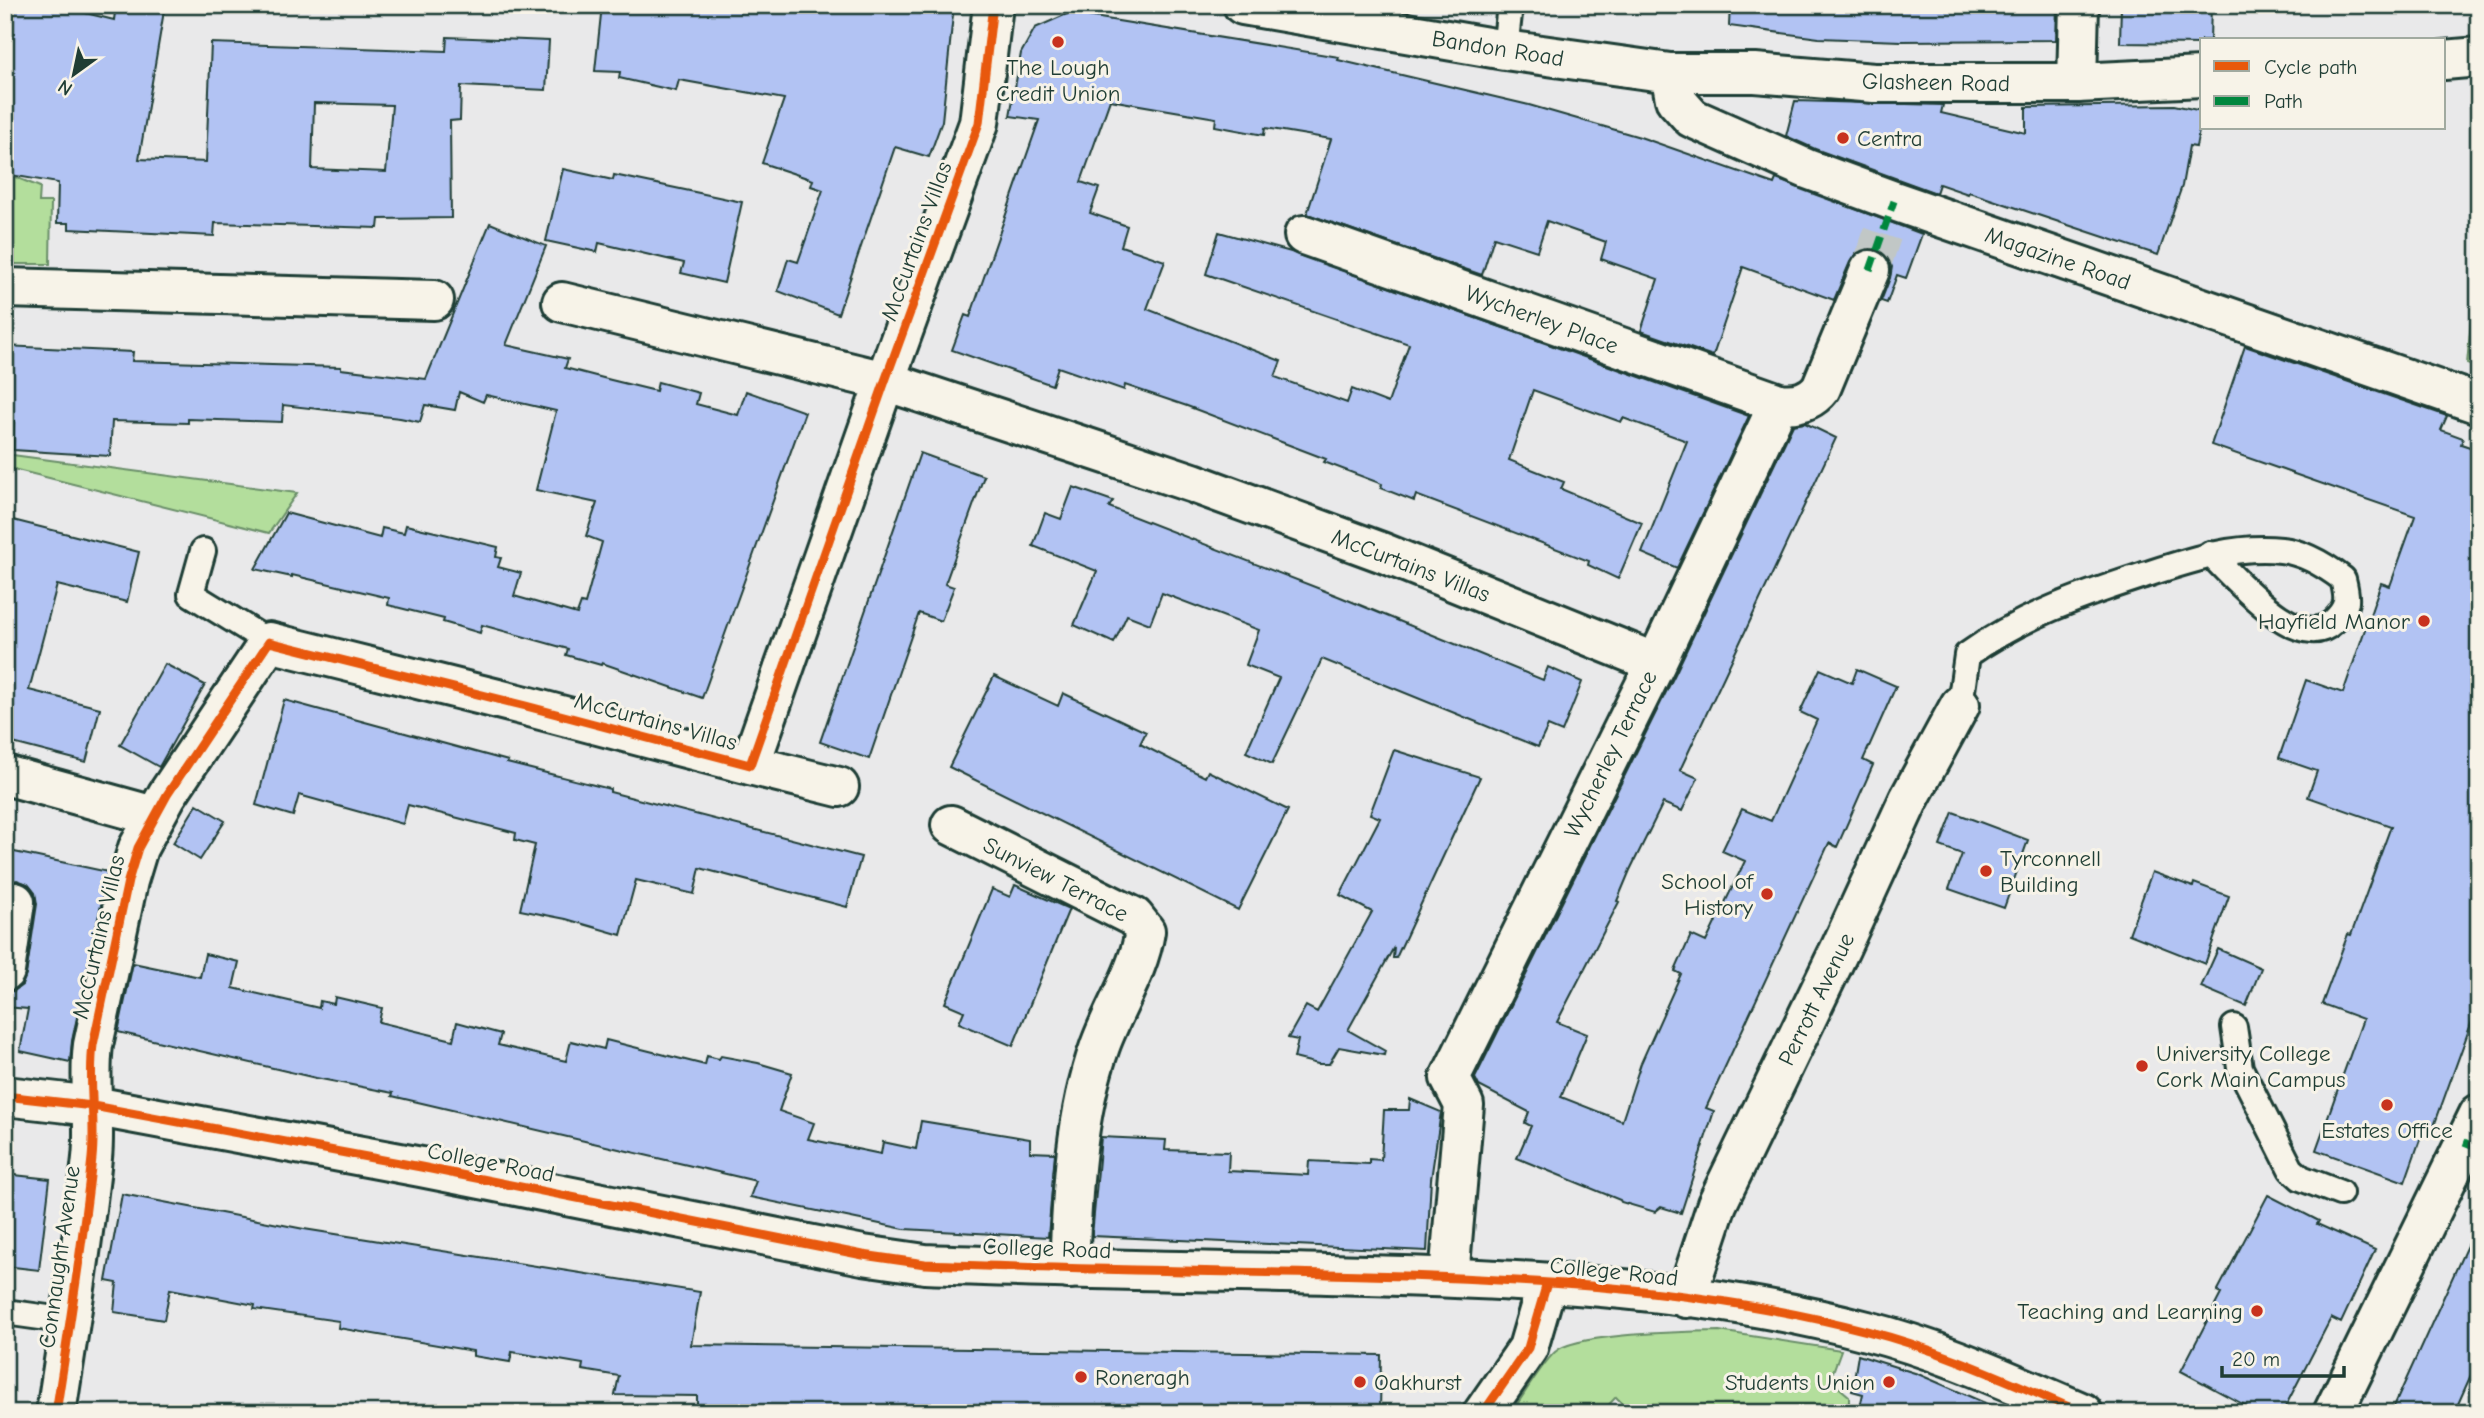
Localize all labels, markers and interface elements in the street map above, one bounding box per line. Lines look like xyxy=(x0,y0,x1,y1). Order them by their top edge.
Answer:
street label: Bandon Road xyxy=(1430,25,1566,72)
marker: The Lough Credit Union xyxy=(1050,34,1066,50)
north arrow xyxy=(38,38,108,108)
legend xyxy=(2200,38,2446,130)
place label: The Lough Credit Union xyxy=(996,54,1120,107)
text: Cycle path xyxy=(2264,55,2357,79)
street label: Glasheen Road xyxy=(1862,68,2010,97)
text: N xyxy=(54,75,76,100)
text: Path xyxy=(2264,89,2303,113)
place label: Centra xyxy=(1857,125,1923,152)
marker: Centra xyxy=(1835,130,1851,146)
street label: McCurtains Villas xyxy=(875,158,958,324)
street label: Magazine Road xyxy=(1982,221,2134,296)
street label: Wycherley Place xyxy=(1462,279,1622,360)
street label: McCurtains Villas xyxy=(1328,523,1494,608)
place label: Hayfield Manor xyxy=(2258,608,2411,635)
marker: Hayfield Manor xyxy=(2416,613,2432,629)
street label: Wycherley Terrace xyxy=(1558,666,1663,842)
street label: McCurtains Villas xyxy=(572,687,740,756)
street label: Sunview Terrace xyxy=(979,831,1133,928)
place label: Tyrconnell Building xyxy=(2000,845,2101,898)
street label: McCurtains Villas xyxy=(67,853,130,1022)
marker: Tyrconnell Building xyxy=(1978,863,1994,879)
place label: School of History xyxy=(1661,868,1755,921)
marker: School of History xyxy=(1759,886,1775,902)
street label: Perrott Avenue xyxy=(1773,929,1860,1070)
place label: University College Cork Main Campus xyxy=(2156,1040,2346,1093)
marker: University College Cork Main Campus xyxy=(2134,1058,2150,1074)
marker: Estates Office xyxy=(2379,1097,2395,1113)
place label: Estates Office xyxy=(2321,1117,2453,1144)
street label: College Road xyxy=(425,1137,557,1188)
street label: Connaught Avenue xyxy=(33,1164,86,1350)
street label: College Road xyxy=(982,1233,1112,1264)
street label: College Road xyxy=(1548,1251,1679,1292)
place label: Teaching and Learning xyxy=(2017,1298,2243,1325)
marker: Teaching and Learning xyxy=(2249,1303,2265,1319)
scale bar xyxy=(2222,1334,2344,1378)
text: 20 m xyxy=(2232,1347,2280,1371)
place label: Roneragh xyxy=(1095,1364,1190,1391)
marker: Roneragh xyxy=(1073,1369,1089,1385)
place label: Oakhurst xyxy=(1374,1369,1463,1396)
place label: Students Union xyxy=(1725,1369,1875,1396)
marker: Oakhurst xyxy=(1352,1374,1368,1390)
marker: Students Union xyxy=(1881,1374,1897,1390)

